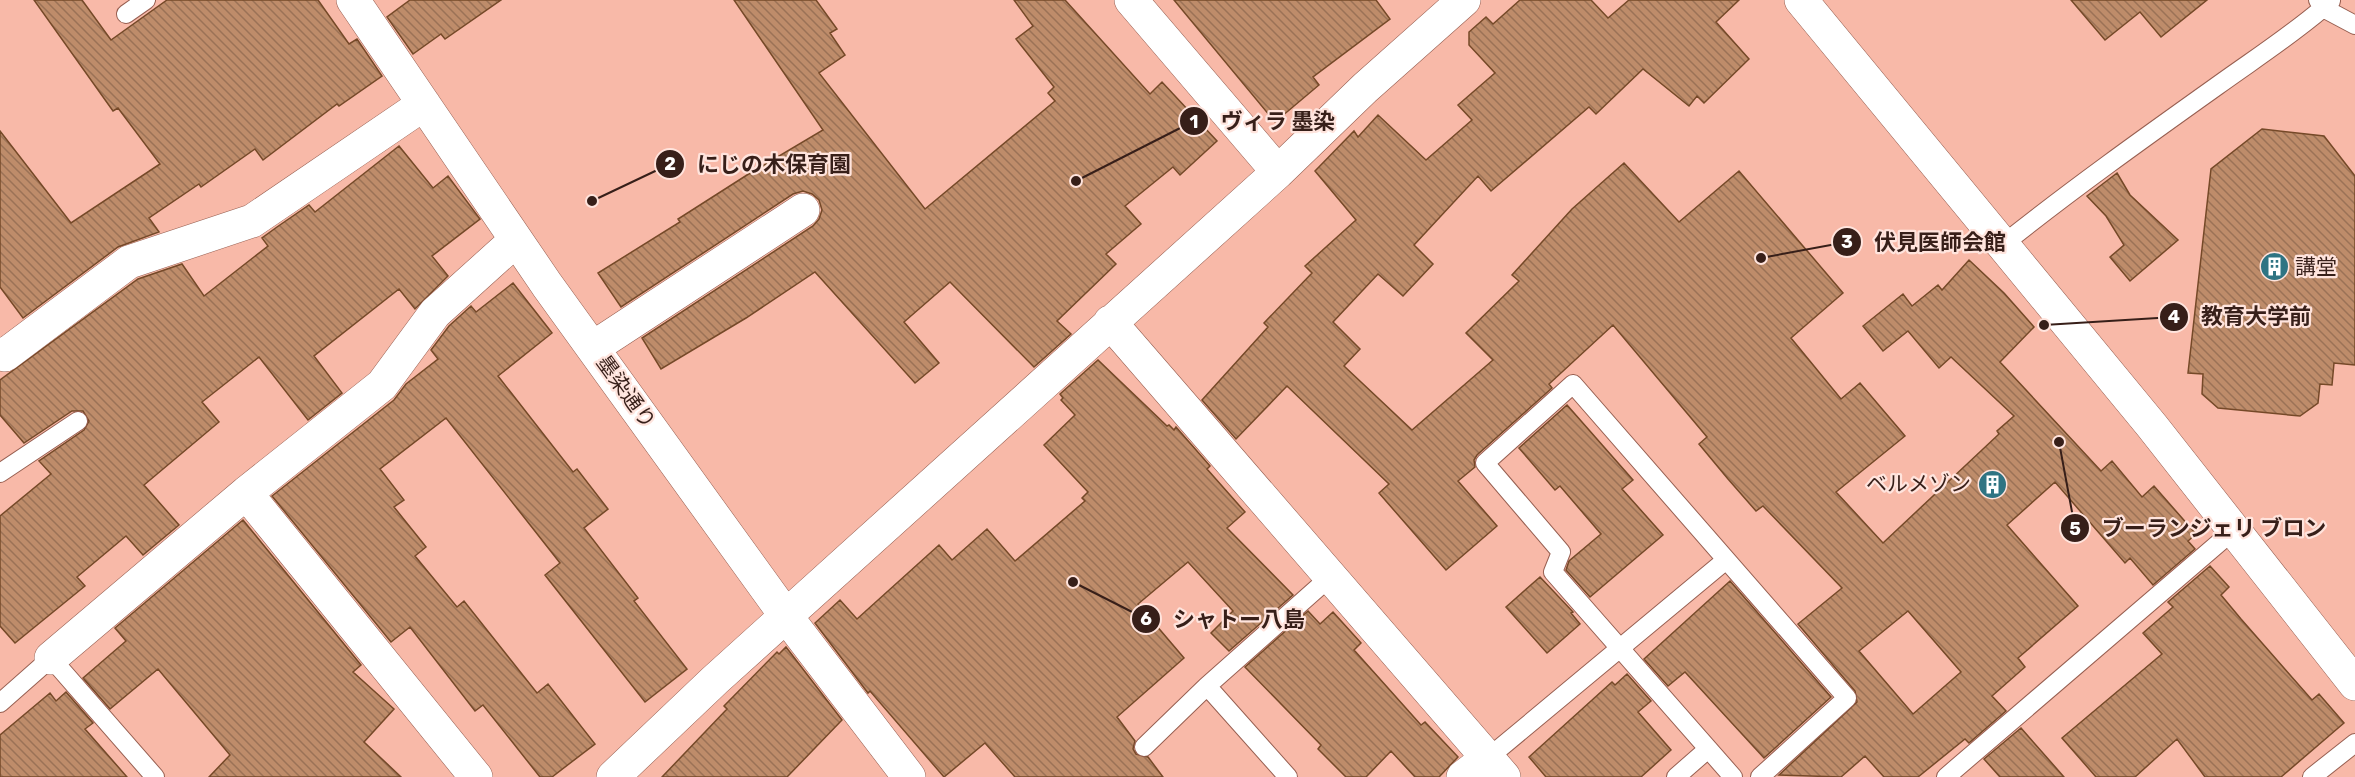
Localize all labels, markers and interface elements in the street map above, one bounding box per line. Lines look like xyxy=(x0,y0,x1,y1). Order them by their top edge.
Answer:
callout: ヴィラ 墨染 xyxy=(1179,101,1348,141)
text: ヴィラ 墨染 xyxy=(1221,108,1335,135)
text: 1 xyxy=(1190,111,1198,133)
callout: にじの木保育園 xyxy=(655,144,863,184)
text: にじの木保育園 xyxy=(697,151,851,178)
text: 2 xyxy=(664,153,676,175)
callout: 伏見医師会館 xyxy=(1832,222,2018,262)
text: 伏見医師会館 xyxy=(1874,229,2006,256)
text: 3 xyxy=(1841,231,1853,253)
building icon: 講堂 xyxy=(2258,251,2290,283)
place label: 講堂 xyxy=(2295,254,2337,279)
callout: 教育大学前 xyxy=(2159,297,2323,337)
text: 教育大学前 xyxy=(2201,303,2311,330)
text: 4 xyxy=(2168,306,2180,328)
street label: 墨染通り xyxy=(592,350,661,433)
building icon: ベルメゾン xyxy=(1976,468,2008,500)
place label: ベルメゾン xyxy=(1866,471,1971,496)
callout: ブーランジェリ ブロン xyxy=(2060,508,2339,548)
text: ブーランジェリ ブロン xyxy=(2102,515,2326,542)
text: 5 xyxy=(2069,518,2081,540)
callout: シャトー八島 xyxy=(1131,599,1317,639)
text: シャトー八島 xyxy=(1173,606,1305,633)
text: 6 xyxy=(1140,608,1152,630)

